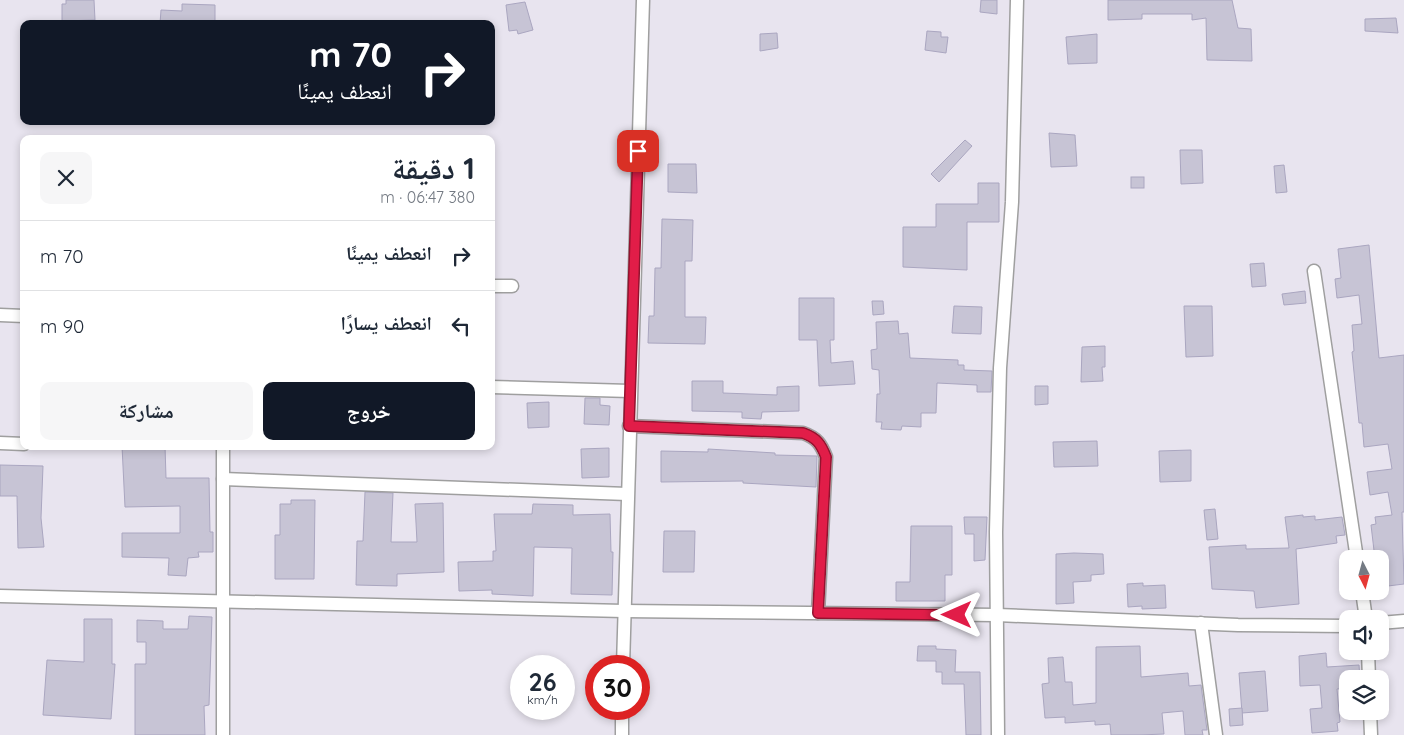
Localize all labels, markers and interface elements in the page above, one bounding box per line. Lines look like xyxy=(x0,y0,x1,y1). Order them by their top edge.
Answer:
text: 70 m xyxy=(309,32,392,76)
icon: right xyxy=(410,40,475,105)
text: انعطف يمينًا xyxy=(297,77,392,105)
pin xyxy=(617,130,659,172)
icon: arrive xyxy=(624,137,652,165)
text: 1 دقيقة xyxy=(392,149,475,187)
button: close xyxy=(40,152,92,204)
text: 380 m · 06:47 xyxy=(380,187,475,207)
text: انعطف يمينًا xyxy=(346,241,432,265)
icon: right xyxy=(447,242,475,270)
text: 70 m xyxy=(40,244,84,268)
text: انعطف يسارًا xyxy=(341,311,432,335)
icon: left xyxy=(447,312,475,340)
text: 90 m xyxy=(40,314,84,338)
button: مشاركة xyxy=(40,382,253,440)
button: خروج xyxy=(263,382,475,440)
north arrow xyxy=(1339,550,1389,600)
map controls xyxy=(1339,550,1389,720)
position arrow xyxy=(930,588,982,640)
button: sound xyxy=(1339,610,1389,660)
speed limit sign: 30 xyxy=(585,655,650,720)
text: 26 xyxy=(528,666,557,697)
button: layers xyxy=(1339,670,1389,720)
text: km/h xyxy=(527,692,558,707)

